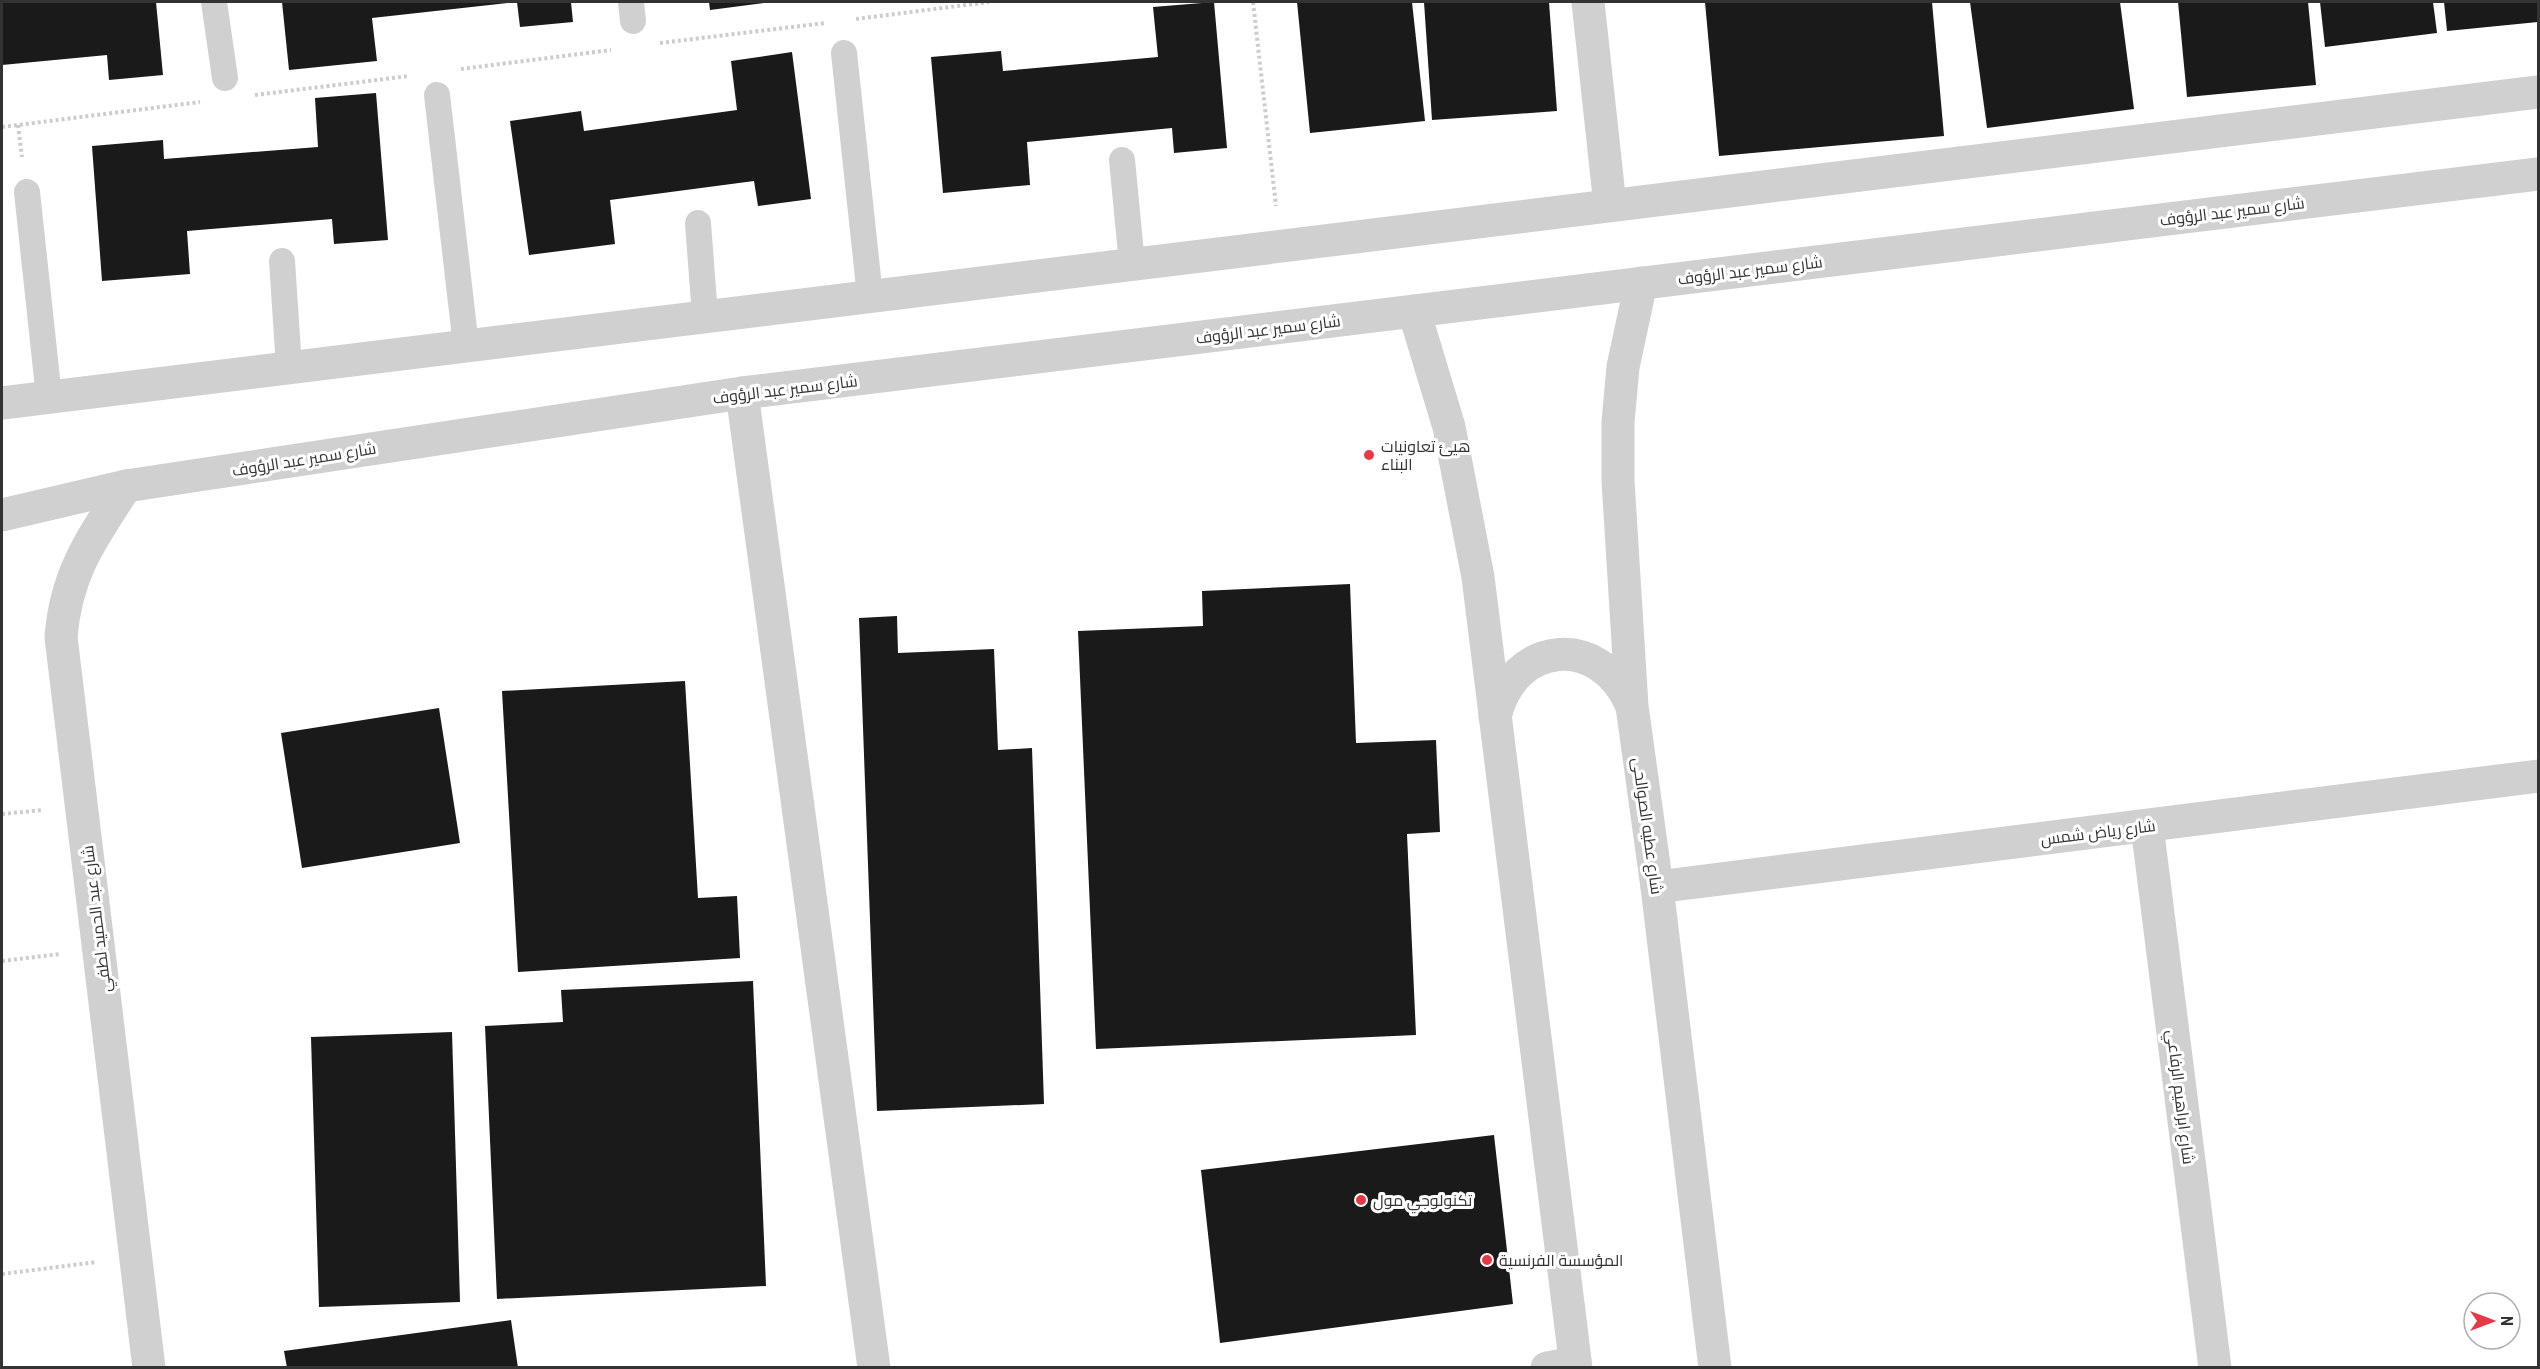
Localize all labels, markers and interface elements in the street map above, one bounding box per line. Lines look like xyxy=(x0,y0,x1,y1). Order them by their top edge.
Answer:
street label: شارع سمير عبد الرؤوف xyxy=(2159,193,2306,232)
street label: شارع سمير عبد الرؤوف xyxy=(1677,252,1824,291)
street label: شارع سمير عبد الرؤوف xyxy=(1195,311,1342,350)
street label: شارع سمير عبد الرؤوف xyxy=(712,371,859,410)
place label: هيئ تعاونيات البناء xyxy=(1381,437,1470,474)
street label: شارع سمير عبد الرؤوف xyxy=(231,439,378,482)
marker: هيئ تعاونيات البناء xyxy=(1362,448,1376,462)
street label: شارع عطيه الصوالحى xyxy=(1627,756,1667,896)
street label: شارع رياض شمس xyxy=(2039,816,2157,851)
street label: شارع عبد الحميد لطفي xyxy=(78,844,119,994)
street label: شارع ابراهيم الرفاعي xyxy=(2159,1029,2198,1166)
place label: تكنولوجي مول xyxy=(1373,1191,1473,1214)
marker: تكنولوجي مول xyxy=(1354,1193,1368,1207)
place label: المؤسسة الفرنسية xyxy=(1499,1251,1623,1270)
marker: المؤسسة الفرنسية xyxy=(1480,1253,1494,1267)
north arrow xyxy=(2462,1291,2522,1351)
text: N xyxy=(2497,1316,2516,1326)

